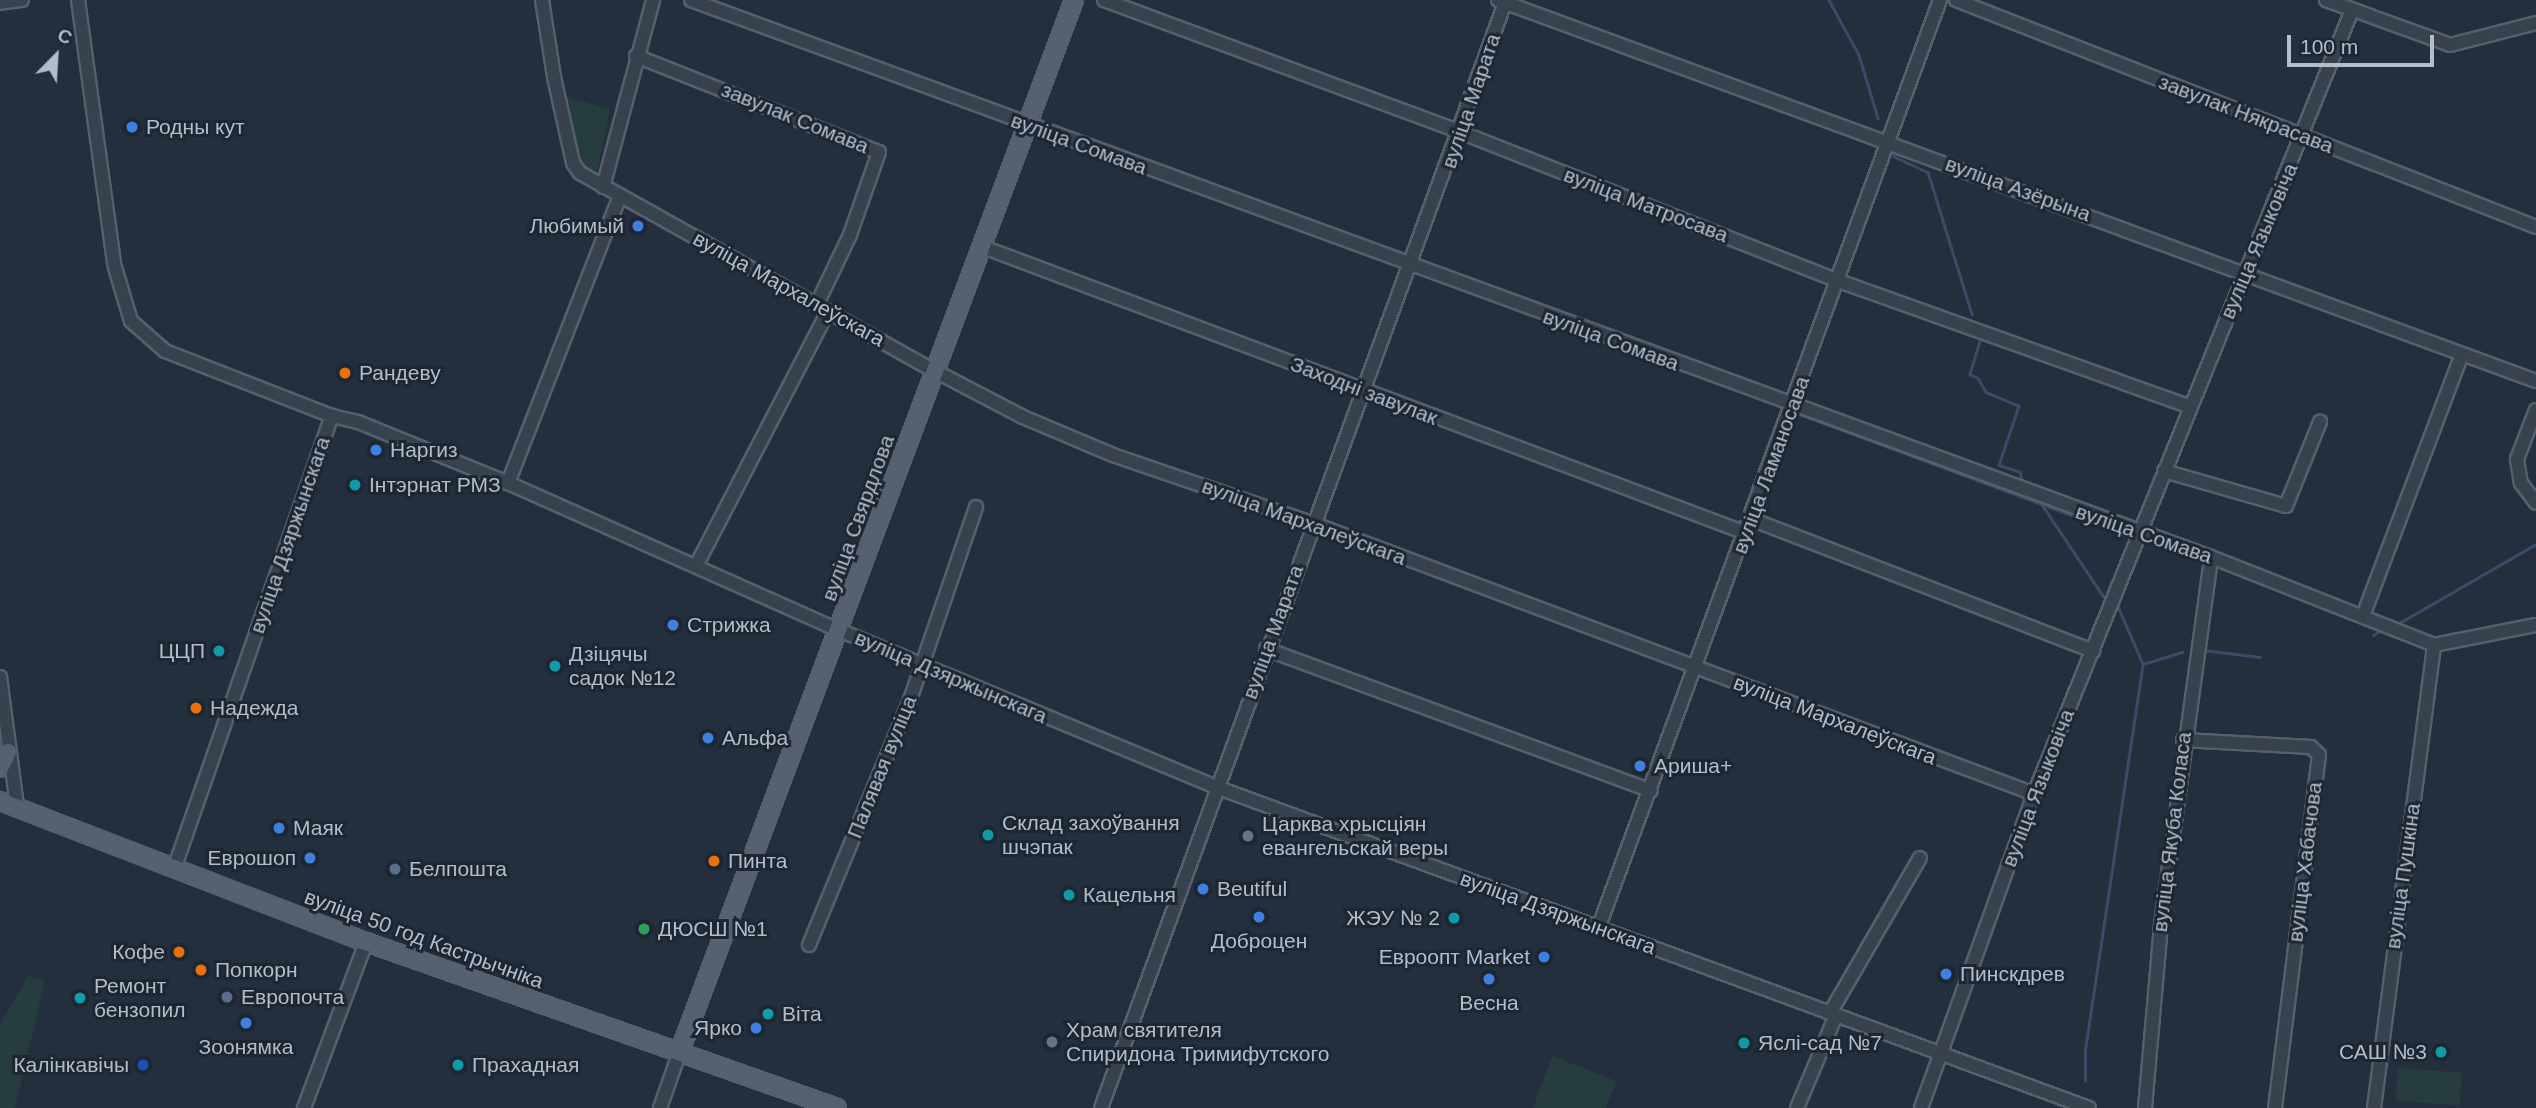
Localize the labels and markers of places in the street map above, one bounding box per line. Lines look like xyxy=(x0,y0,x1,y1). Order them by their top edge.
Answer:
place label: Родны кут xyxy=(146,114,245,140)
marker: Родны кут xyxy=(124,119,140,135)
place label: Любимый xyxy=(529,213,624,239)
marker: Любимый xyxy=(630,218,646,234)
place label: Рандеву xyxy=(359,360,441,386)
marker: Рандеву xyxy=(337,365,353,381)
place label: Наргиз xyxy=(390,437,458,463)
marker: Наргиз xyxy=(368,442,384,458)
place label: Інтэрнат РМЗ xyxy=(369,472,501,498)
marker: Інтэрнат РМЗ xyxy=(347,477,363,493)
place label: Стрижка xyxy=(687,612,771,638)
marker: Стрижка xyxy=(665,617,681,633)
place label: ЦЦП xyxy=(159,638,205,664)
place label: Дзіцячы садок №12 xyxy=(569,641,676,691)
marker: ЦЦП xyxy=(211,643,227,659)
marker: Дзіцячы садок №12 xyxy=(547,658,563,674)
place label: Надежда xyxy=(210,695,299,721)
marker: Надежда xyxy=(188,700,204,716)
place label: Альфа xyxy=(722,725,788,751)
marker: Альфа xyxy=(700,730,716,746)
place label: Ариша+ xyxy=(1654,753,1732,779)
marker: Ариша+ xyxy=(1632,758,1648,774)
place label: Склад захоўвання шчэпак xyxy=(1002,810,1180,860)
place label: Царква хрысціян евангельскай веры xyxy=(1262,811,1448,861)
place label: Маяк xyxy=(293,815,343,841)
marker: Маяк xyxy=(271,820,287,836)
marker: Склад захоўвання шчэпак xyxy=(980,827,996,843)
marker: Царква хрысціян евангельскай веры xyxy=(1240,828,1256,844)
place label: Еврошоп xyxy=(208,845,296,871)
place label: Пинта xyxy=(728,848,787,874)
marker: Еврошоп xyxy=(302,850,318,866)
marker: Пинта xyxy=(706,853,722,869)
place label: Белпошта xyxy=(409,856,507,882)
marker: Белпошта xyxy=(387,861,403,877)
place label: Beutiful xyxy=(1217,876,1287,902)
marker: Beutiful xyxy=(1195,881,1211,897)
place label: Кацельня xyxy=(1083,882,1176,908)
marker: Кацельня xyxy=(1061,887,1077,903)
place label: ЖЭУ № 2 xyxy=(1346,905,1440,931)
marker: Доброцен xyxy=(1251,909,1267,925)
marker: ЖЭУ № 2 xyxy=(1446,910,1462,926)
place label: ДЮСШ №1 xyxy=(658,916,768,942)
marker: ДЮСШ №1 xyxy=(636,921,652,937)
place label: Доброцен xyxy=(1211,928,1307,954)
place label: Кофе xyxy=(112,939,165,965)
marker: Кофе xyxy=(171,944,187,960)
place label: Евроопт Market xyxy=(1379,944,1530,970)
marker: Евроопт Market xyxy=(1536,949,1552,965)
place label: Попкорн xyxy=(215,957,298,983)
place label: Пинскдрев xyxy=(1960,961,2065,987)
marker: Попкорн xyxy=(193,962,209,978)
marker: Пинскдрев xyxy=(1938,966,1954,982)
marker: Весна xyxy=(1481,971,1497,987)
place label: Ремонт бензопил xyxy=(94,973,185,1023)
place label: Европочта xyxy=(241,984,344,1010)
marker: Европочта xyxy=(219,989,235,1005)
marker: Ремонт бензопил xyxy=(72,990,88,1006)
place label: Весна xyxy=(1459,990,1519,1016)
place label: Віта xyxy=(782,1001,822,1027)
marker: Віта xyxy=(760,1006,776,1022)
marker: Зоонямка xyxy=(238,1015,254,1031)
place label: Ярко xyxy=(694,1015,742,1041)
place label: Храм святителя Спиридона Тримифутского xyxy=(1066,1017,1329,1067)
marker: Ярко xyxy=(748,1020,764,1036)
place label: Яслі-сад №7 xyxy=(1758,1030,1882,1056)
place label: Зоонямка xyxy=(199,1034,293,1060)
marker: Храм святителя Спиридона Тримифутского xyxy=(1044,1034,1060,1050)
marker: Яслі-сад №7 xyxy=(1736,1035,1752,1051)
place label: САШ №3 xyxy=(2339,1039,2427,1065)
marker: САШ №3 xyxy=(2433,1044,2449,1060)
place label: Калінкавічы xyxy=(13,1052,129,1078)
place label: Прахадная xyxy=(472,1052,579,1078)
marker: Калінкавічы xyxy=(135,1057,151,1073)
marker: Прахадная xyxy=(450,1057,466,1073)

